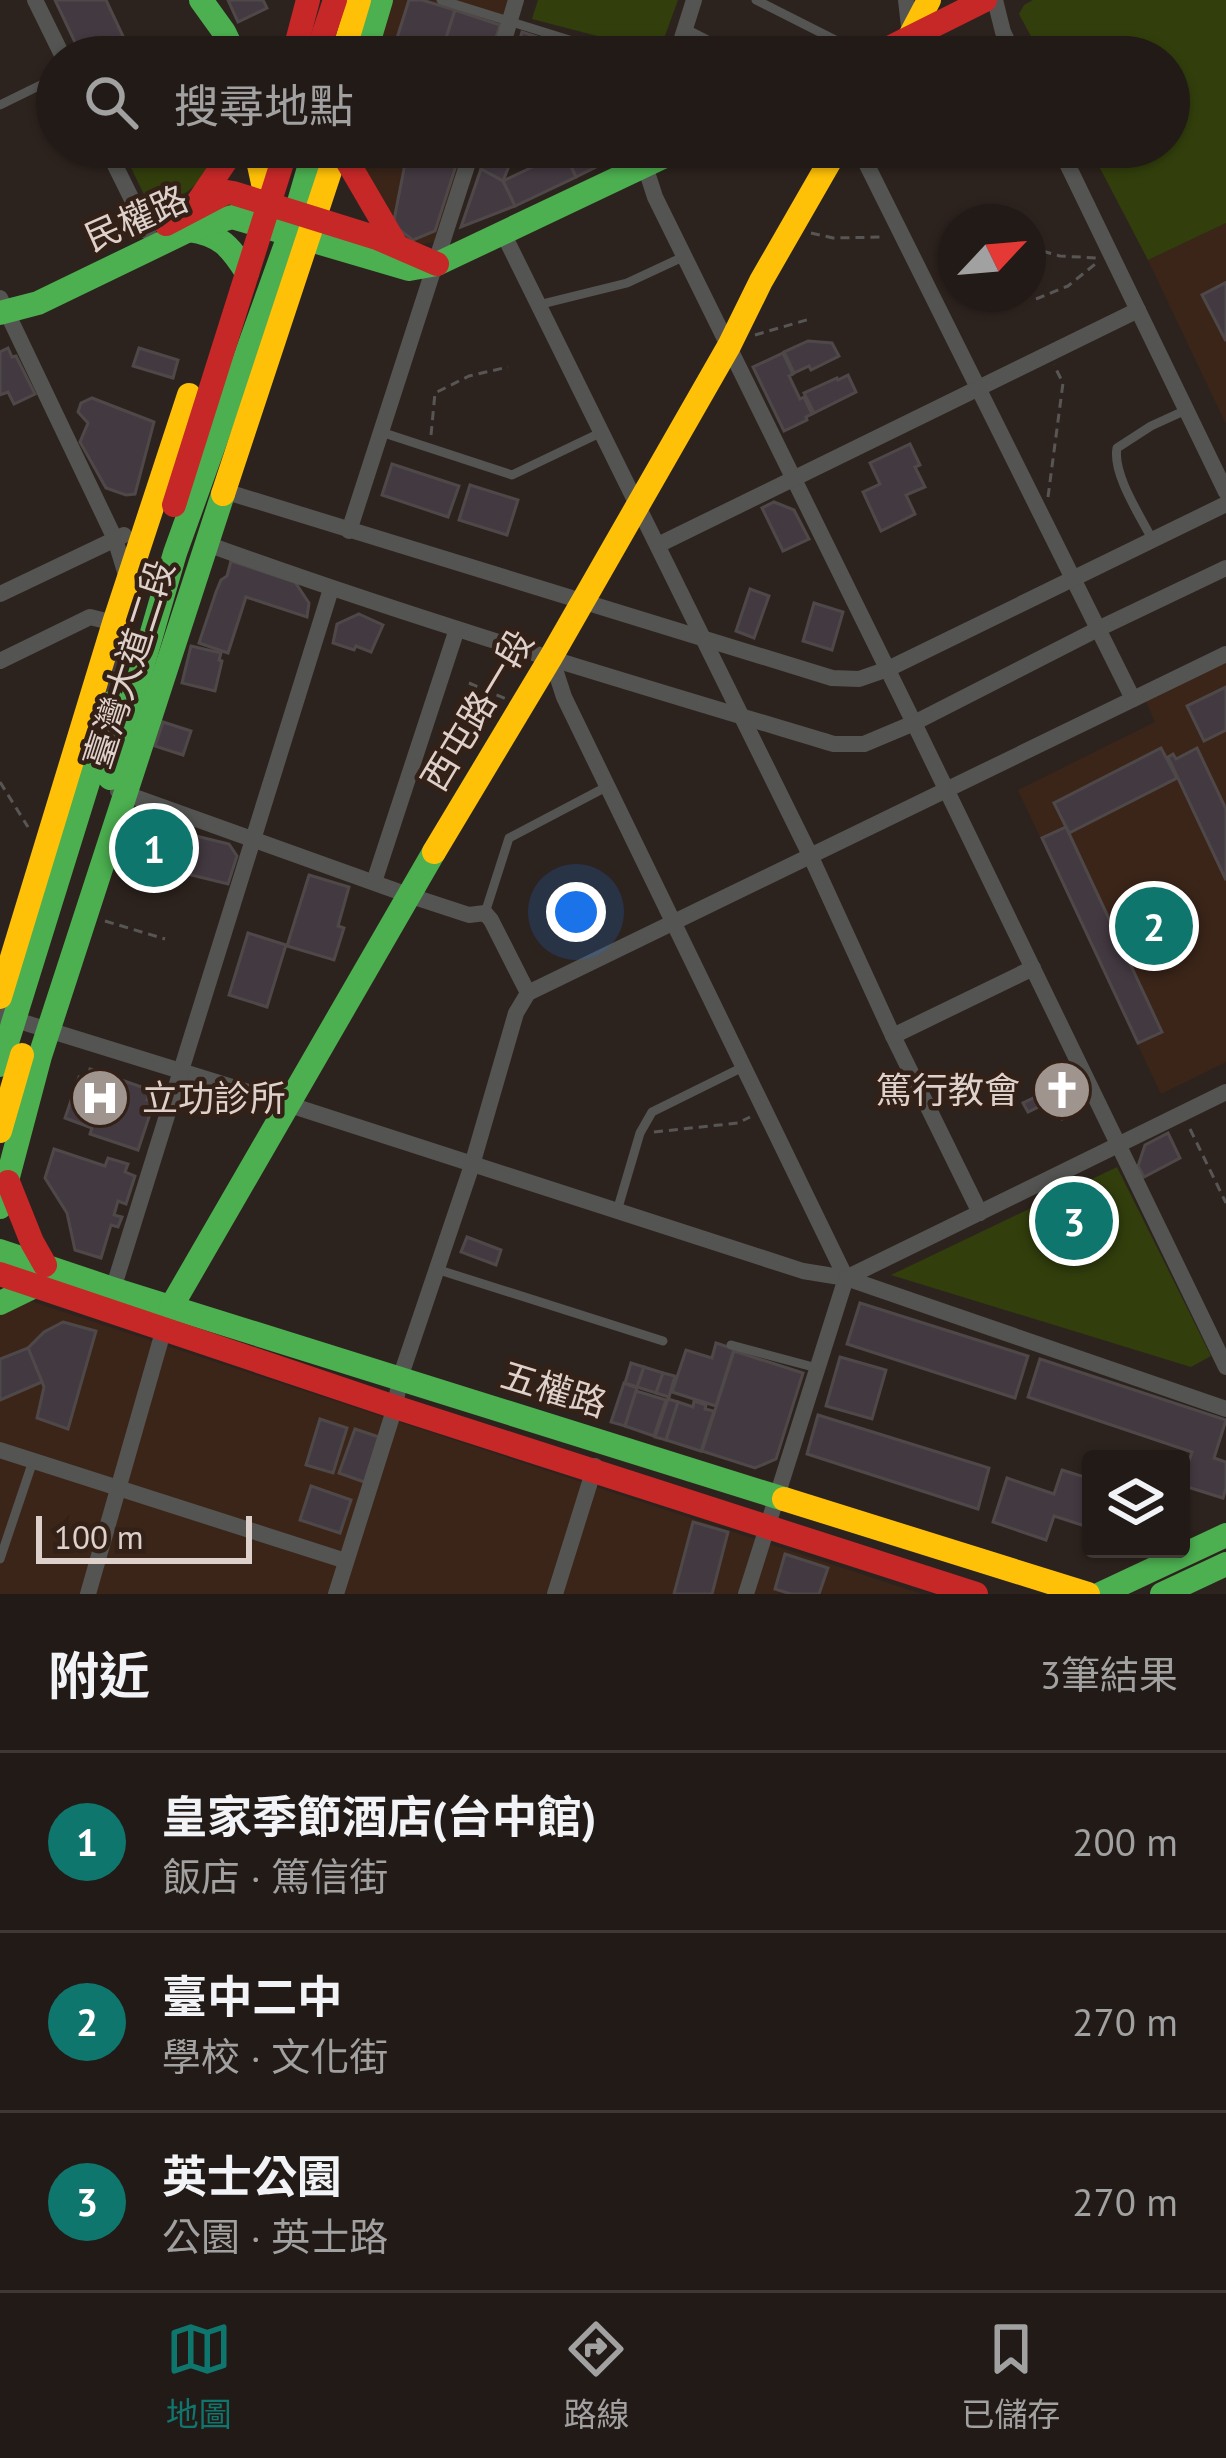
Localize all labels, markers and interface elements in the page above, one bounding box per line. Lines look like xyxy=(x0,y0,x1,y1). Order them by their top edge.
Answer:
search box xyxy=(36,36,1190,168)
icon: search xyxy=(78,69,144,135)
text: 搜尋地點 xyxy=(174,76,354,134)
street label: 民權路 xyxy=(77,174,195,261)
north arrow xyxy=(938,204,1046,312)
street label: 臺灣大道二段 xyxy=(73,554,184,774)
street label: 西屯路一段 xyxy=(410,620,543,799)
pin: 1 xyxy=(115,803,193,893)
pin: 2 xyxy=(1115,881,1193,971)
your location xyxy=(546,882,606,942)
church icon: 篤行教會 xyxy=(1031,1059,1093,1121)
place label: 篤行教會 xyxy=(876,1066,1020,1113)
hospital icon: 立功診所 xyxy=(69,1067,131,1129)
place label: 立功診所 xyxy=(142,1074,286,1121)
pin: 3 xyxy=(1035,1176,1113,1266)
street label: 五權路 xyxy=(496,1350,613,1427)
map controls xyxy=(1082,1450,1190,1558)
button: layers xyxy=(1082,1450,1190,1558)
scale bar xyxy=(36,1510,252,1563)
text: 100 m xyxy=(54,1515,144,1558)
text: 附近 xyxy=(48,1642,150,1708)
text: 3筆結果 xyxy=(1040,1649,1178,1700)
text: 皇家季節酒店(台中館) xyxy=(162,1787,596,1845)
text: 1 xyxy=(76,1816,98,1867)
text: 200 m xyxy=(1072,1816,1178,1867)
text: 飯店 · 篤信街 xyxy=(162,1851,388,1902)
text: 臺中二中 xyxy=(162,1967,342,2025)
text: 2 xyxy=(76,1996,98,2047)
text: 270 m xyxy=(1072,1996,1178,2047)
text: 學校 · 文化街 xyxy=(162,2031,388,2082)
text: 英士公園 xyxy=(162,2147,342,2205)
text: 3 xyxy=(76,2176,98,2227)
text: 270 m xyxy=(1072,2176,1178,2227)
text: 公園 · 英士路 xyxy=(162,2211,388,2262)
tab: 地圖 xyxy=(166,2316,232,2436)
tab: 路線 xyxy=(563,2316,629,2436)
tab: 已儲存 xyxy=(961,2316,1060,2436)

